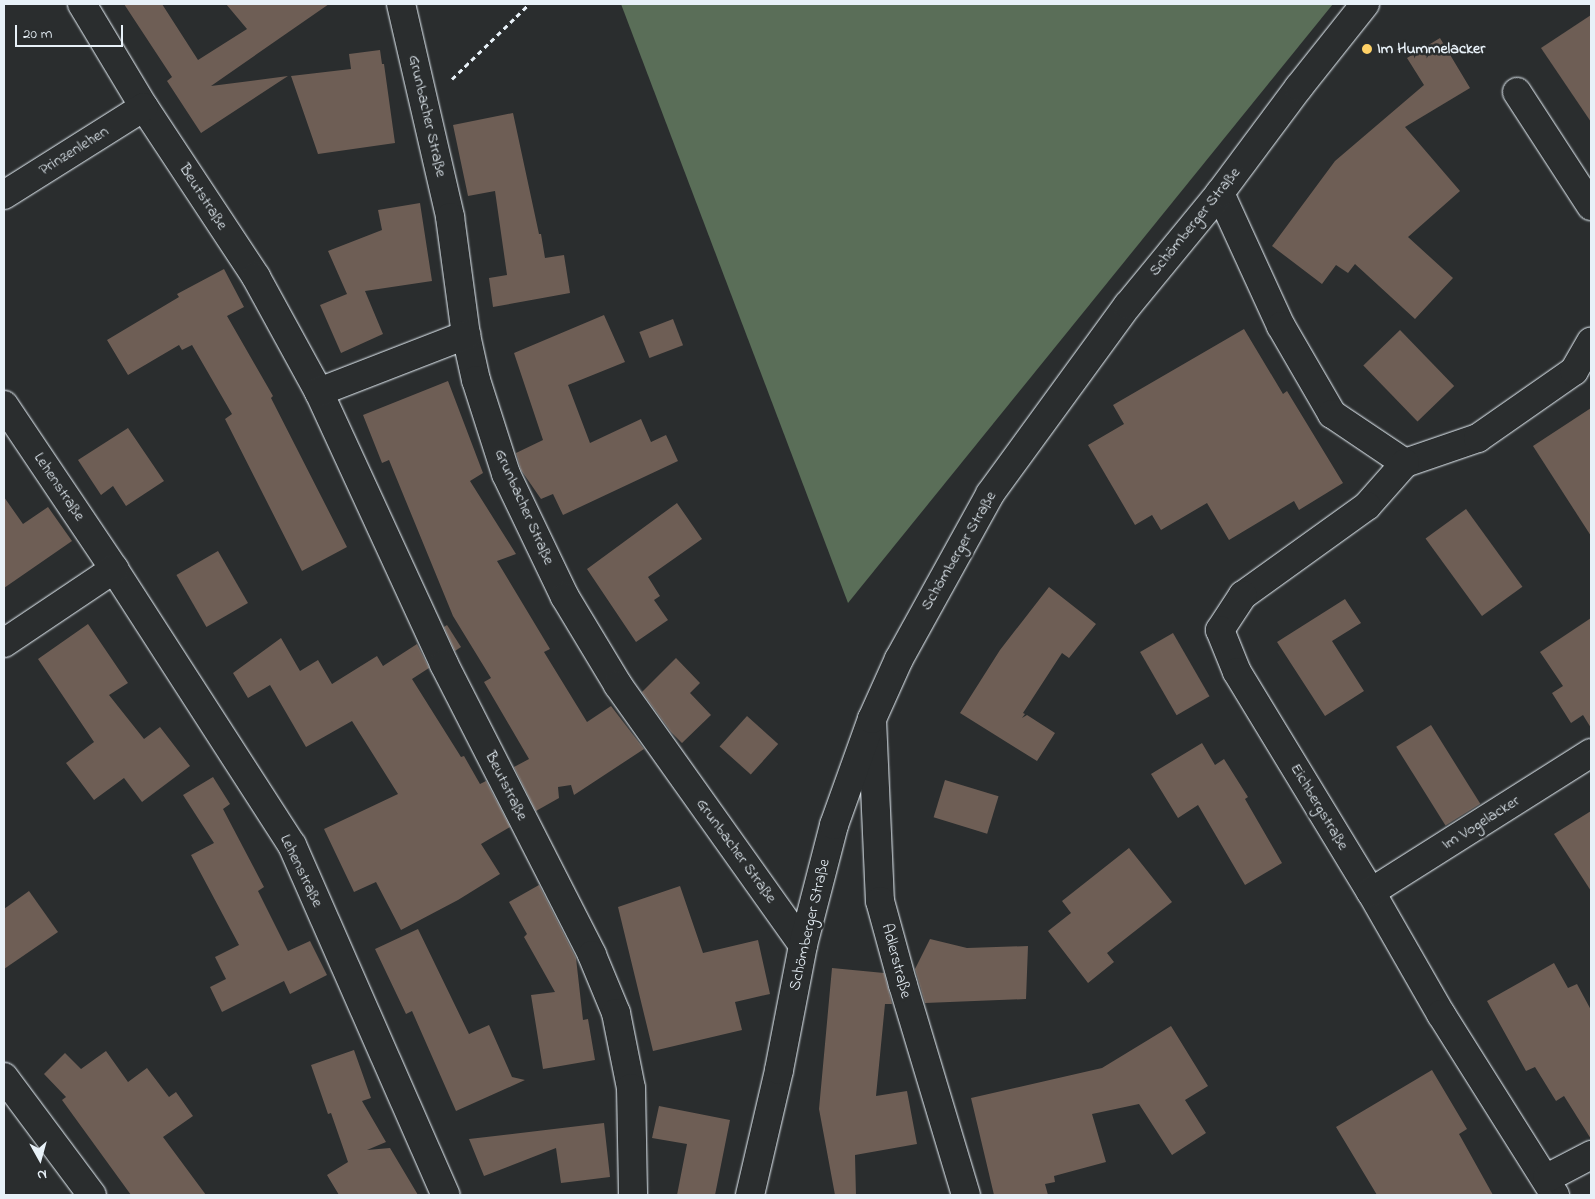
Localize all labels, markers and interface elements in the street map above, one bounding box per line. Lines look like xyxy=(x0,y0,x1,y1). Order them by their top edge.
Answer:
scale bar xyxy=(18,15,125,47)
text: 20 m xyxy=(23,23,52,45)
place label: Im Hummelacker xyxy=(1377,39,1485,59)
marker: Im Hummelacker xyxy=(1361,43,1373,55)
street label: Grunbacher Straße xyxy=(404,53,450,179)
street label: Prinzenlehen xyxy=(36,122,112,180)
street label: Beutstraße xyxy=(175,160,231,234)
street label: Schömberger Straße xyxy=(1145,164,1245,280)
street label: Grunbacher Straße xyxy=(490,446,558,568)
street label: Lehenstraße xyxy=(29,449,89,525)
street label: Schömberger Straße xyxy=(917,488,1001,614)
street label: Beutstraße xyxy=(480,748,532,824)
street label: Eichbergstraße xyxy=(1286,760,1352,854)
street label: Im Vogelacker xyxy=(1439,792,1523,854)
street label: Grunbacher Straße xyxy=(692,795,780,907)
street label: Lehenstraße xyxy=(275,832,327,910)
street label: Schömberger Straße xyxy=(786,857,834,993)
street label: Adlerstraße xyxy=(877,922,915,1000)
north arrow xyxy=(15,1134,65,1184)
text: N xyxy=(36,1163,48,1185)

